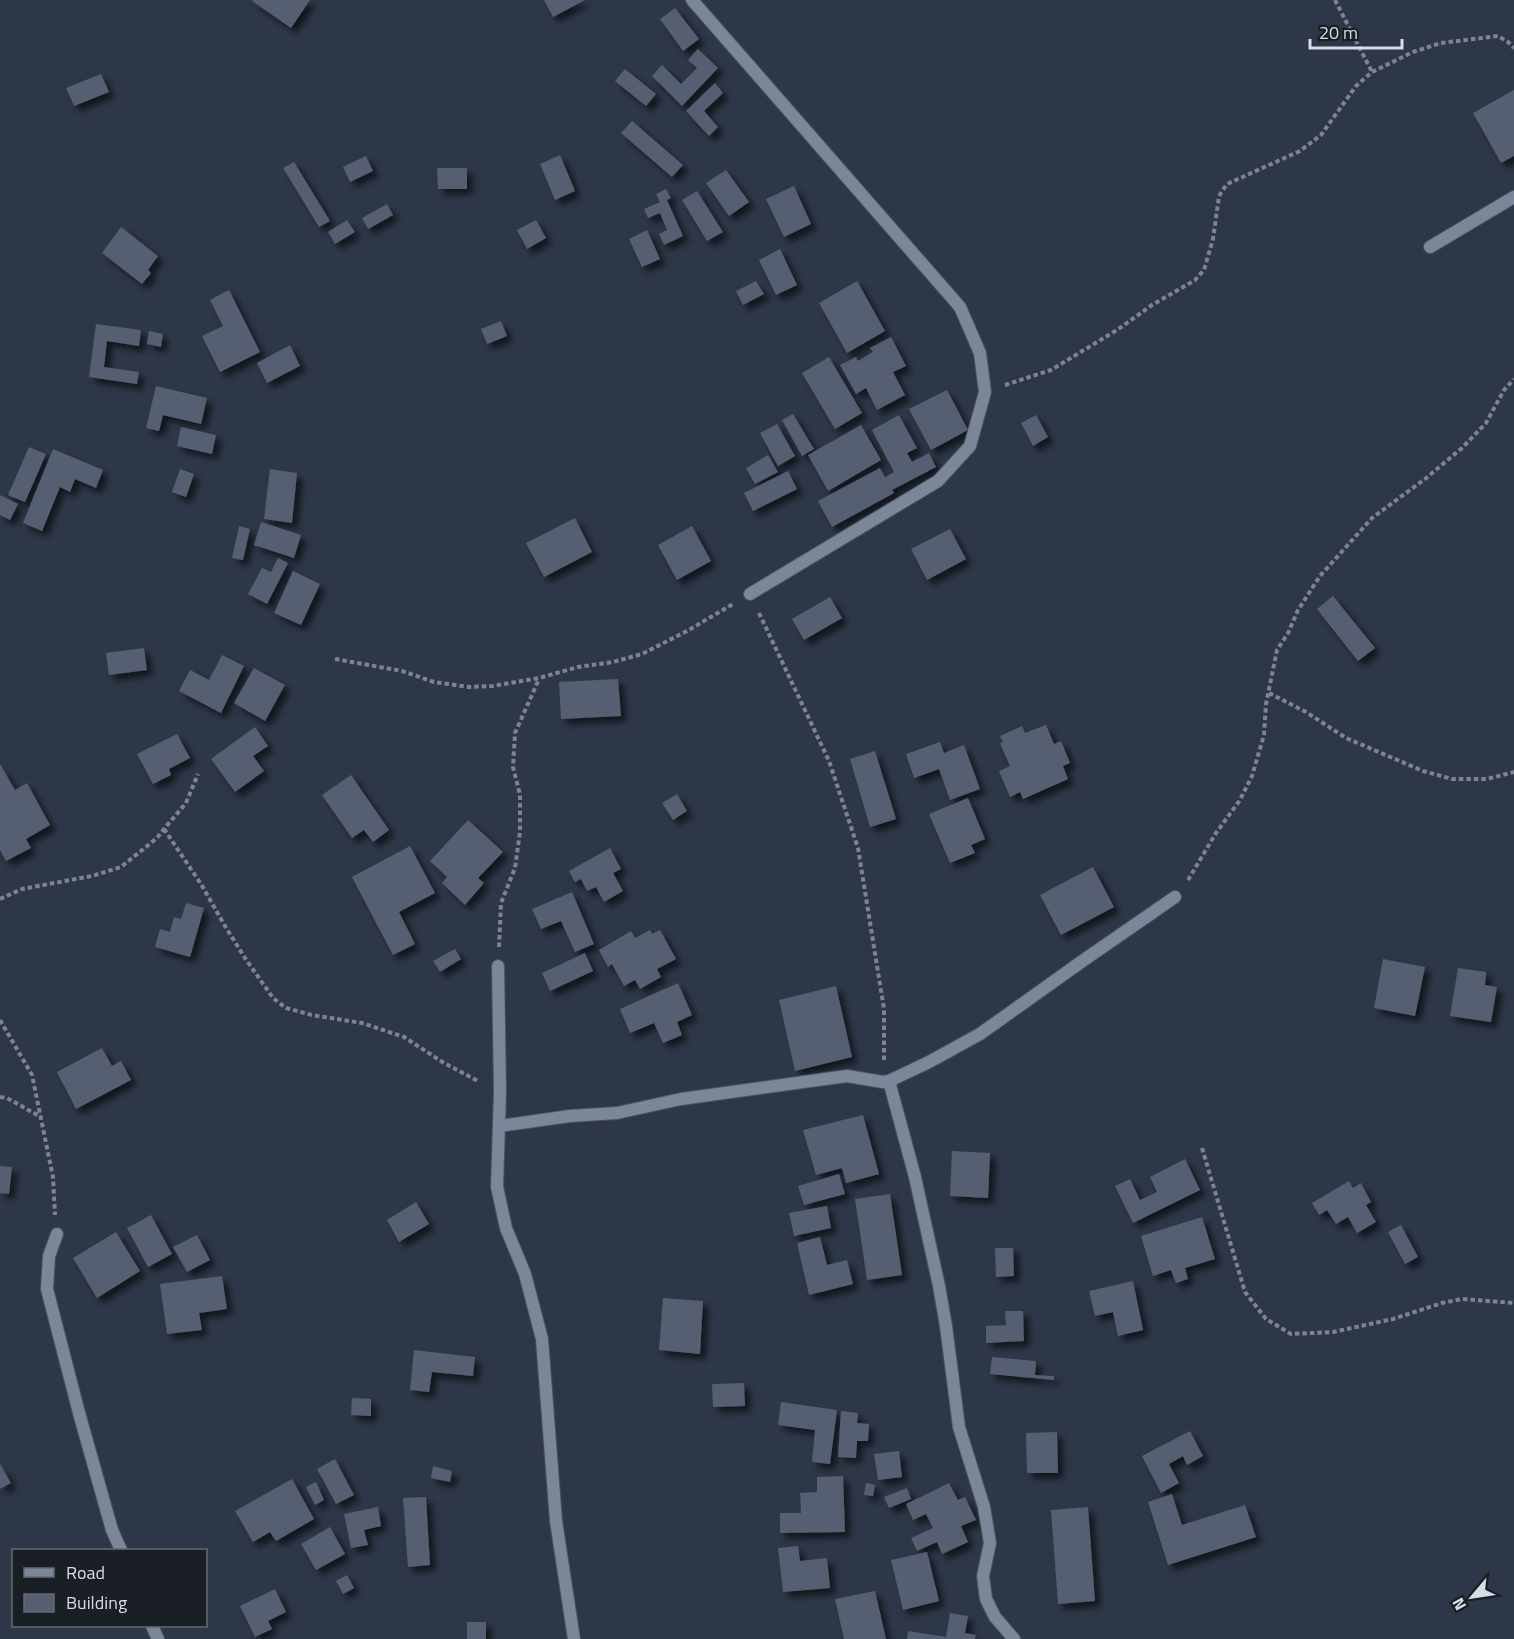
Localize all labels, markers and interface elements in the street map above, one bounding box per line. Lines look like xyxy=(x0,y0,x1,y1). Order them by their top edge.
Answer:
scale bar xyxy=(1310,12,1402,50)
text: 20 m xyxy=(1319,19,1358,46)
legend xyxy=(12,1549,207,1627)
text: Road xyxy=(66,1559,105,1586)
north arrow xyxy=(1442,1567,1502,1627)
text: Building xyxy=(66,1589,127,1616)
text: N xyxy=(1446,1594,1472,1615)

